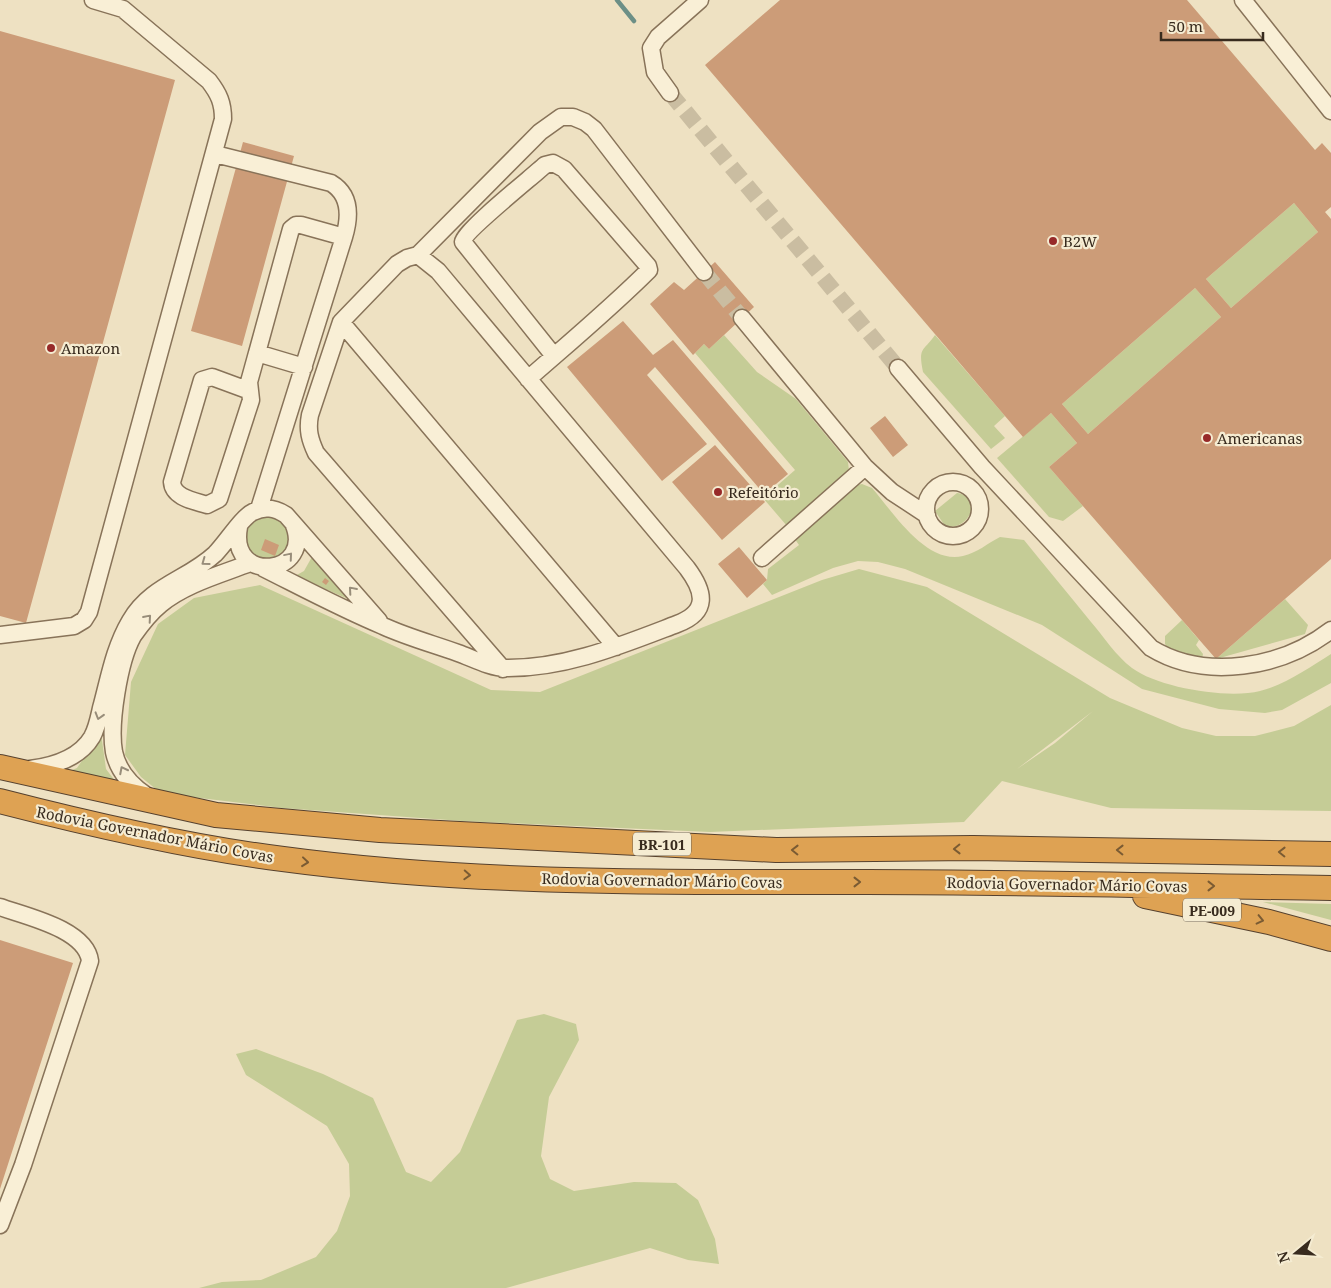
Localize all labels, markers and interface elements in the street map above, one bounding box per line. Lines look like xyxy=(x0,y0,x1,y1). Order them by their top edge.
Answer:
scale bar xyxy=(1161,10,1264,42)
text: 50 m xyxy=(1168,16,1203,36)
place label: B2W xyxy=(1063,231,1097,251)
marker: B2W xyxy=(1047,235,1059,247)
place label: Amazon xyxy=(61,338,121,358)
marker: Amazon xyxy=(45,342,57,354)
place label: Americanas xyxy=(1217,428,1303,448)
marker: Americanas xyxy=(1201,432,1213,444)
place label: Refeitório xyxy=(728,482,799,502)
marker: Refeitório xyxy=(712,486,724,498)
one-way arrow xyxy=(283,553,292,562)
one-way arrow xyxy=(202,556,211,564)
one-way arrow xyxy=(348,586,357,595)
one-way arrow xyxy=(143,615,152,624)
one-way arrow xyxy=(94,711,104,720)
one-way arrow xyxy=(119,766,129,775)
street label: Rodovia Governador Mário Covas xyxy=(35,801,275,867)
road number: BR-101 xyxy=(633,832,691,856)
one-way arrow xyxy=(953,843,961,854)
one-way arrow xyxy=(791,845,798,855)
one-way arrow xyxy=(1116,845,1124,855)
one-way arrow xyxy=(1278,847,1286,857)
one-way arrow xyxy=(301,856,309,867)
street label: Rodovia Governador Mário Covas xyxy=(541,868,783,892)
one-way arrow xyxy=(463,870,471,881)
street label: Rodovia Governador Mário Covas xyxy=(946,872,1188,896)
one-way arrow xyxy=(854,877,861,887)
one-way arrow xyxy=(1208,881,1215,891)
road number: PE-009 xyxy=(1183,898,1241,922)
one-way arrow xyxy=(1256,914,1264,925)
north arrow xyxy=(1271,1228,1321,1278)
text: N xyxy=(1272,1249,1294,1265)

